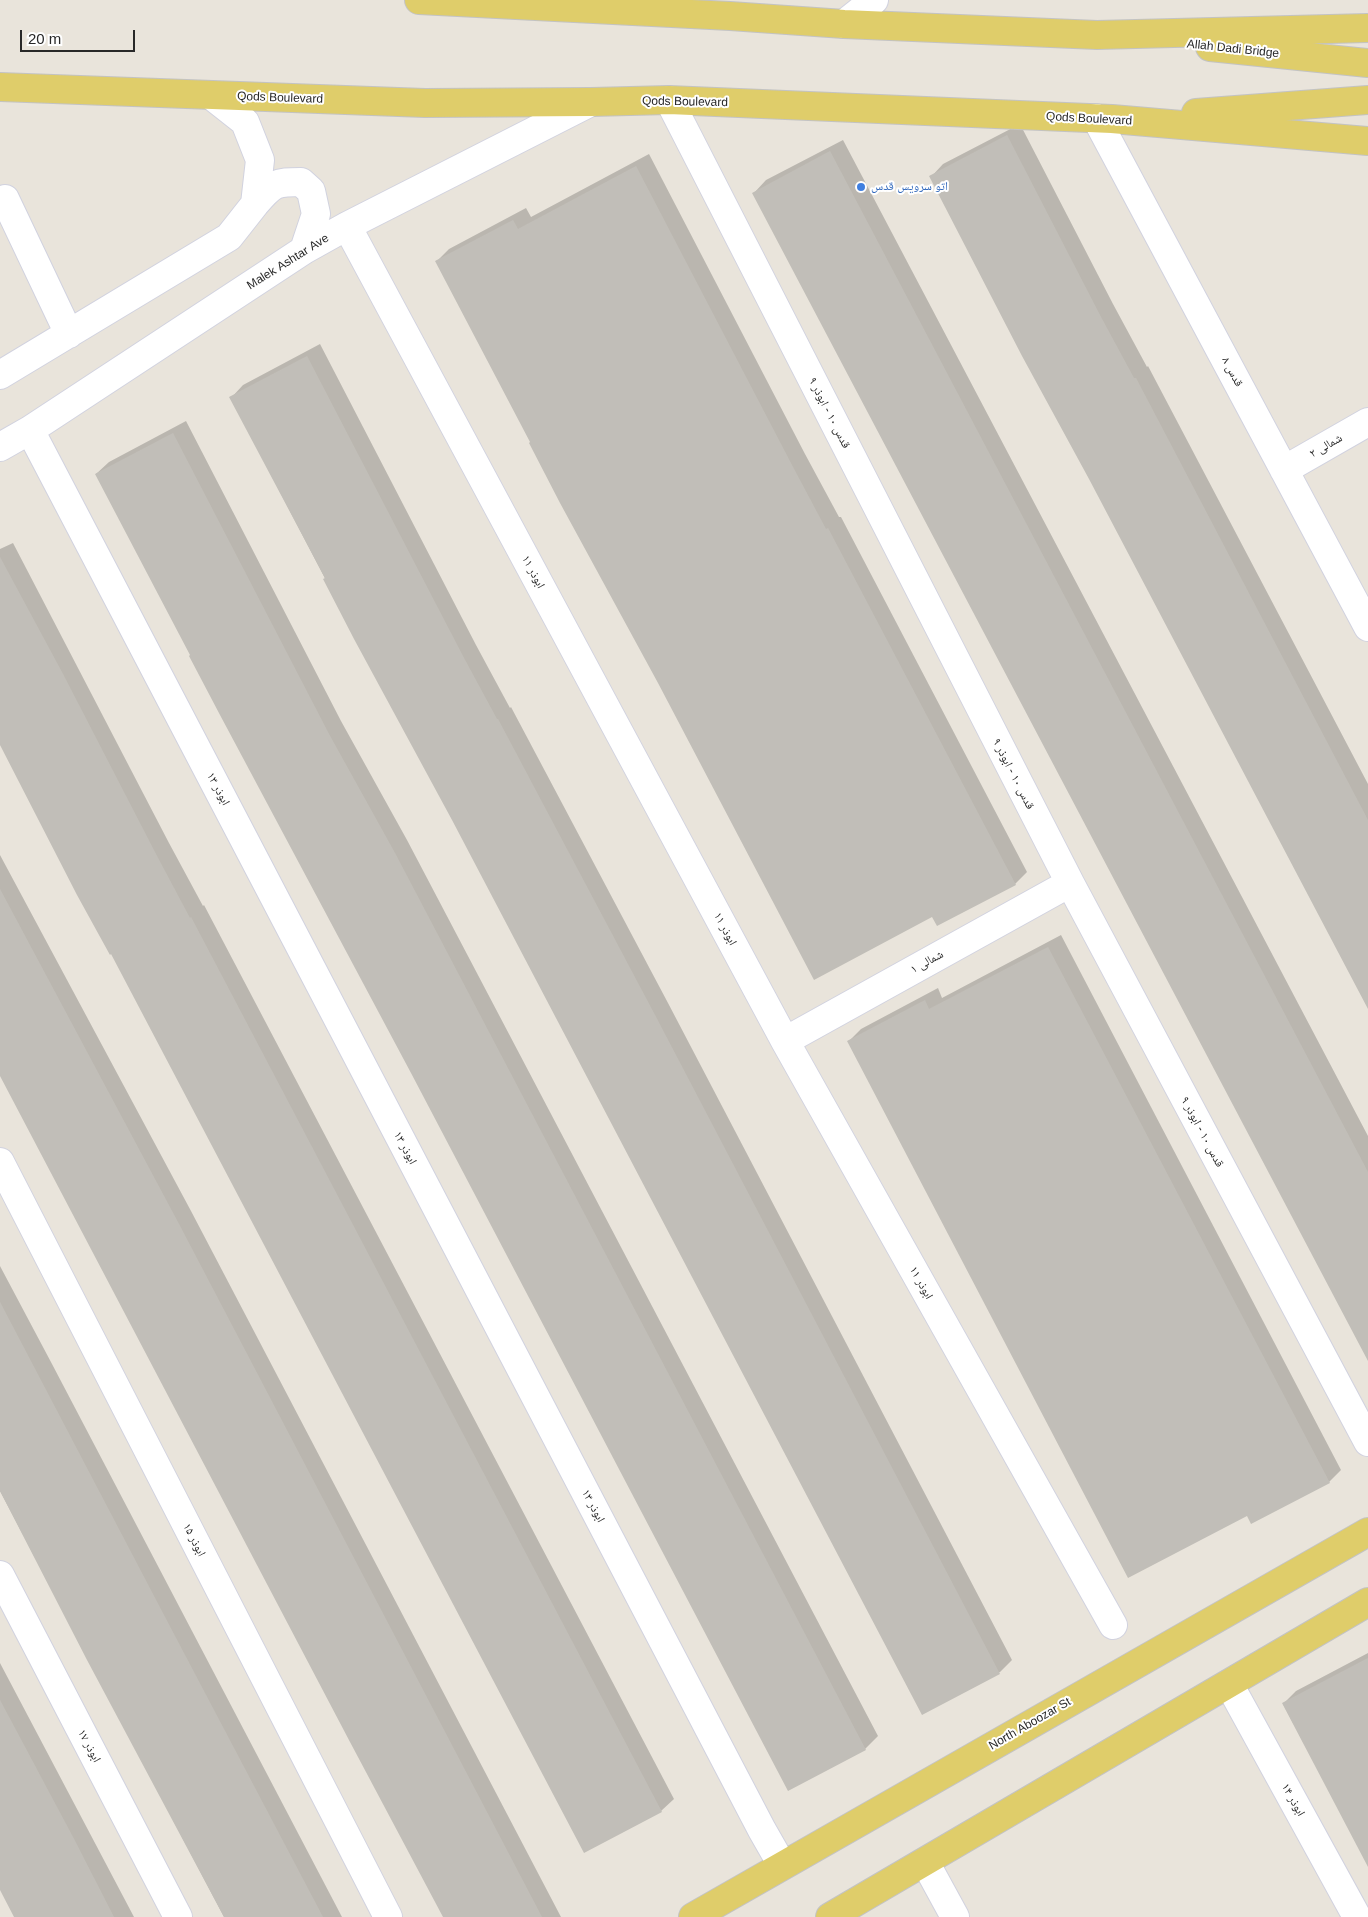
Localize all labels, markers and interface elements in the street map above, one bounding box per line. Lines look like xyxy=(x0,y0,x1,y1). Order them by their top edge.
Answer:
scale bar xyxy=(22,20,138,52)
text: 20 m xyxy=(28,30,61,47)
street label: Allah Dadi Bridge xyxy=(1186,37,1280,61)
street label: Qods Boulevard xyxy=(237,89,323,107)
street label: Qods Boulevard xyxy=(642,94,728,110)
street label: Qods Boulevard xyxy=(1046,110,1132,128)
place label: اتو سرویس قدس xyxy=(871,180,948,194)
marker: اتو سرویس قدس xyxy=(855,181,867,193)
street label: Malek Ashtar Ave xyxy=(244,231,332,293)
street label: قدس ۸ xyxy=(1218,355,1246,389)
street label: قدس ۱۰ - ابوذر ۹ xyxy=(805,375,853,451)
street label: شمالی ۲ xyxy=(1307,431,1345,461)
street label: ابوذر ۱۱ xyxy=(518,553,548,591)
street label: قدس ۱۰ - ابوذر ۹ xyxy=(989,736,1037,812)
street label: ابوذر ۱۳ xyxy=(203,770,233,808)
street label: ابوذر ۱۱ xyxy=(710,910,740,948)
street label: شمالی ۱ xyxy=(908,947,946,977)
street label: قدس ۱۰ - ابوذر ۹ xyxy=(1177,1094,1227,1170)
street label: ابوذر ۱۳ xyxy=(390,1129,420,1167)
street label: ابوذر ۱۱ xyxy=(906,1264,936,1302)
street label: ابوذر ۱۳ xyxy=(578,1487,608,1525)
street label: ابوذر ۱۵ xyxy=(180,1521,208,1559)
street label: North Aboozar St xyxy=(987,1695,1073,1753)
street label: ابوذر ۱۷ xyxy=(74,1727,104,1765)
street label: ابوذر ۱۴ xyxy=(1278,1781,1308,1819)

